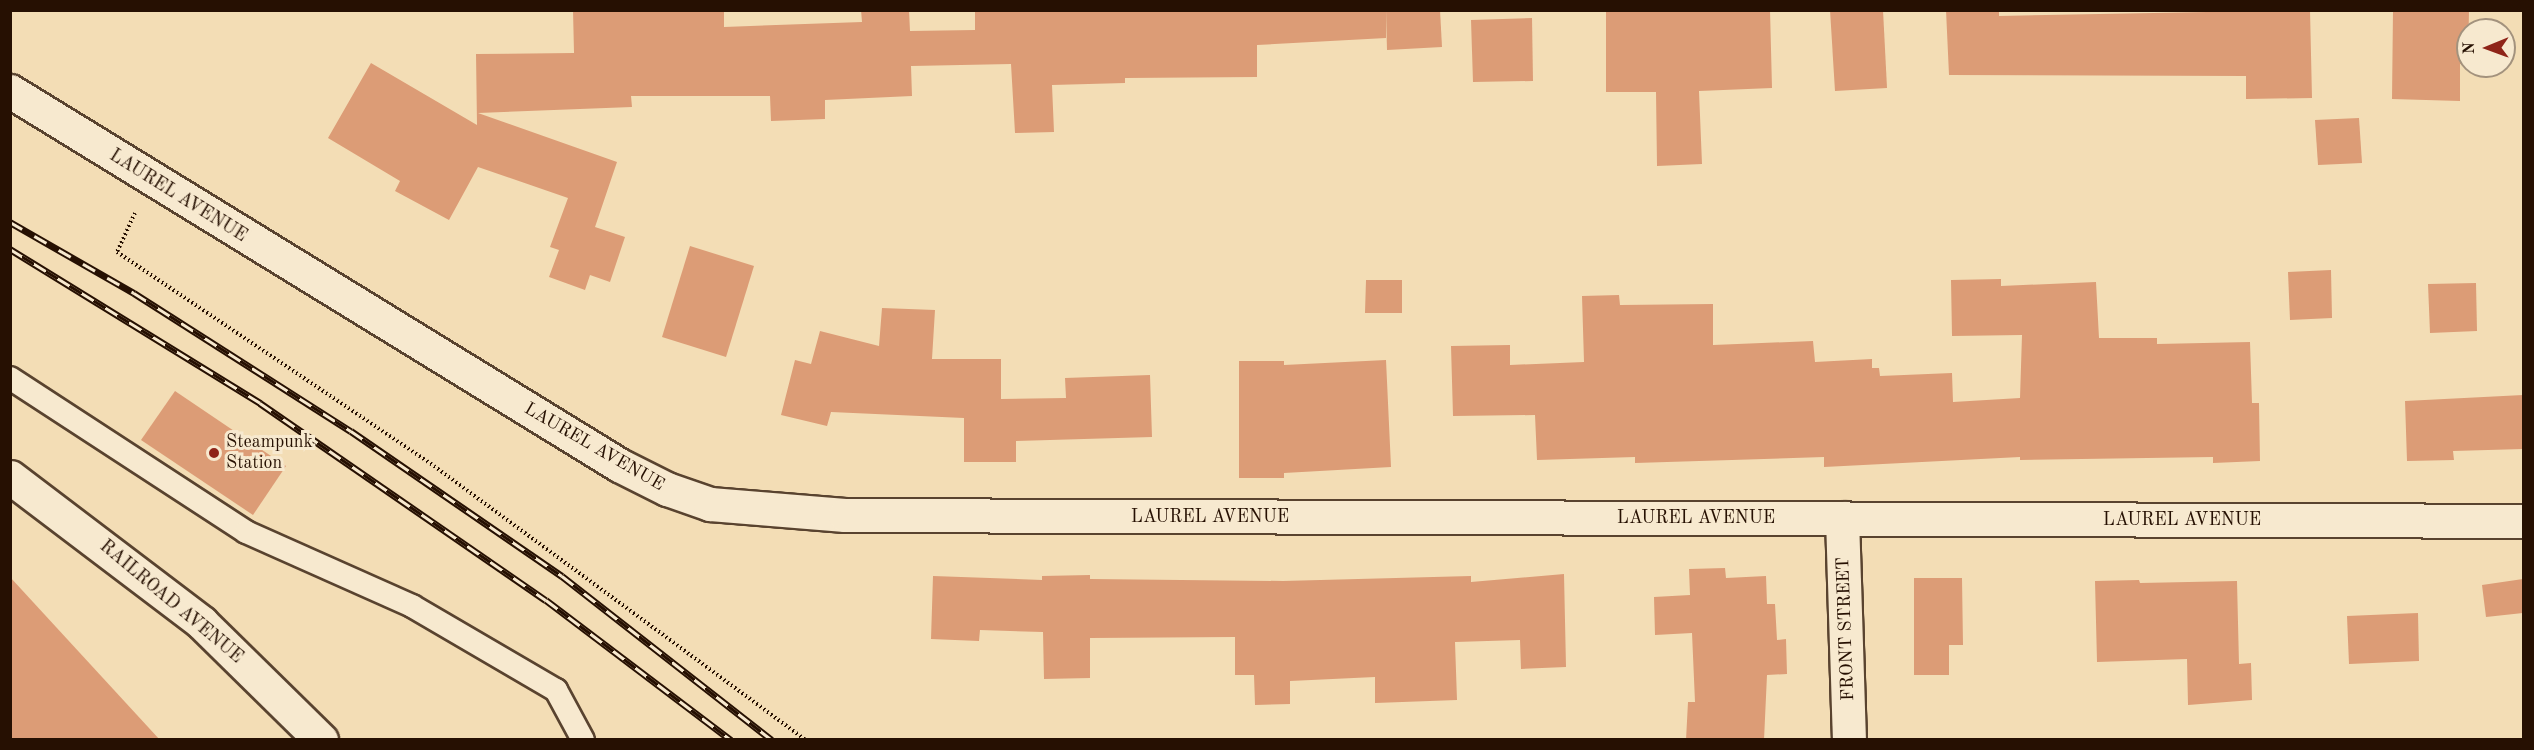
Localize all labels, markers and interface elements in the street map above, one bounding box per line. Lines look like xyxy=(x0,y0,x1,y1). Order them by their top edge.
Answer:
north arrow xyxy=(2456,18,2516,78)
text: N xyxy=(2462,42,2478,55)
street label: LAUREL AVENUE xyxy=(105,145,251,247)
street label: LAUREL AVENUE xyxy=(520,398,668,496)
place label: Steampunk Station xyxy=(226,432,313,474)
marker: Steampunk Station xyxy=(207,446,221,460)
street label: LAUREL AVENUE xyxy=(1131,506,1289,528)
street label: LAUREL AVENUE xyxy=(1617,507,1775,529)
street label: LAUREL AVENUE xyxy=(2103,509,2261,531)
street label: RAILROAD AVENUE xyxy=(95,536,247,668)
street label: FRONT STREET xyxy=(1833,557,1859,701)

